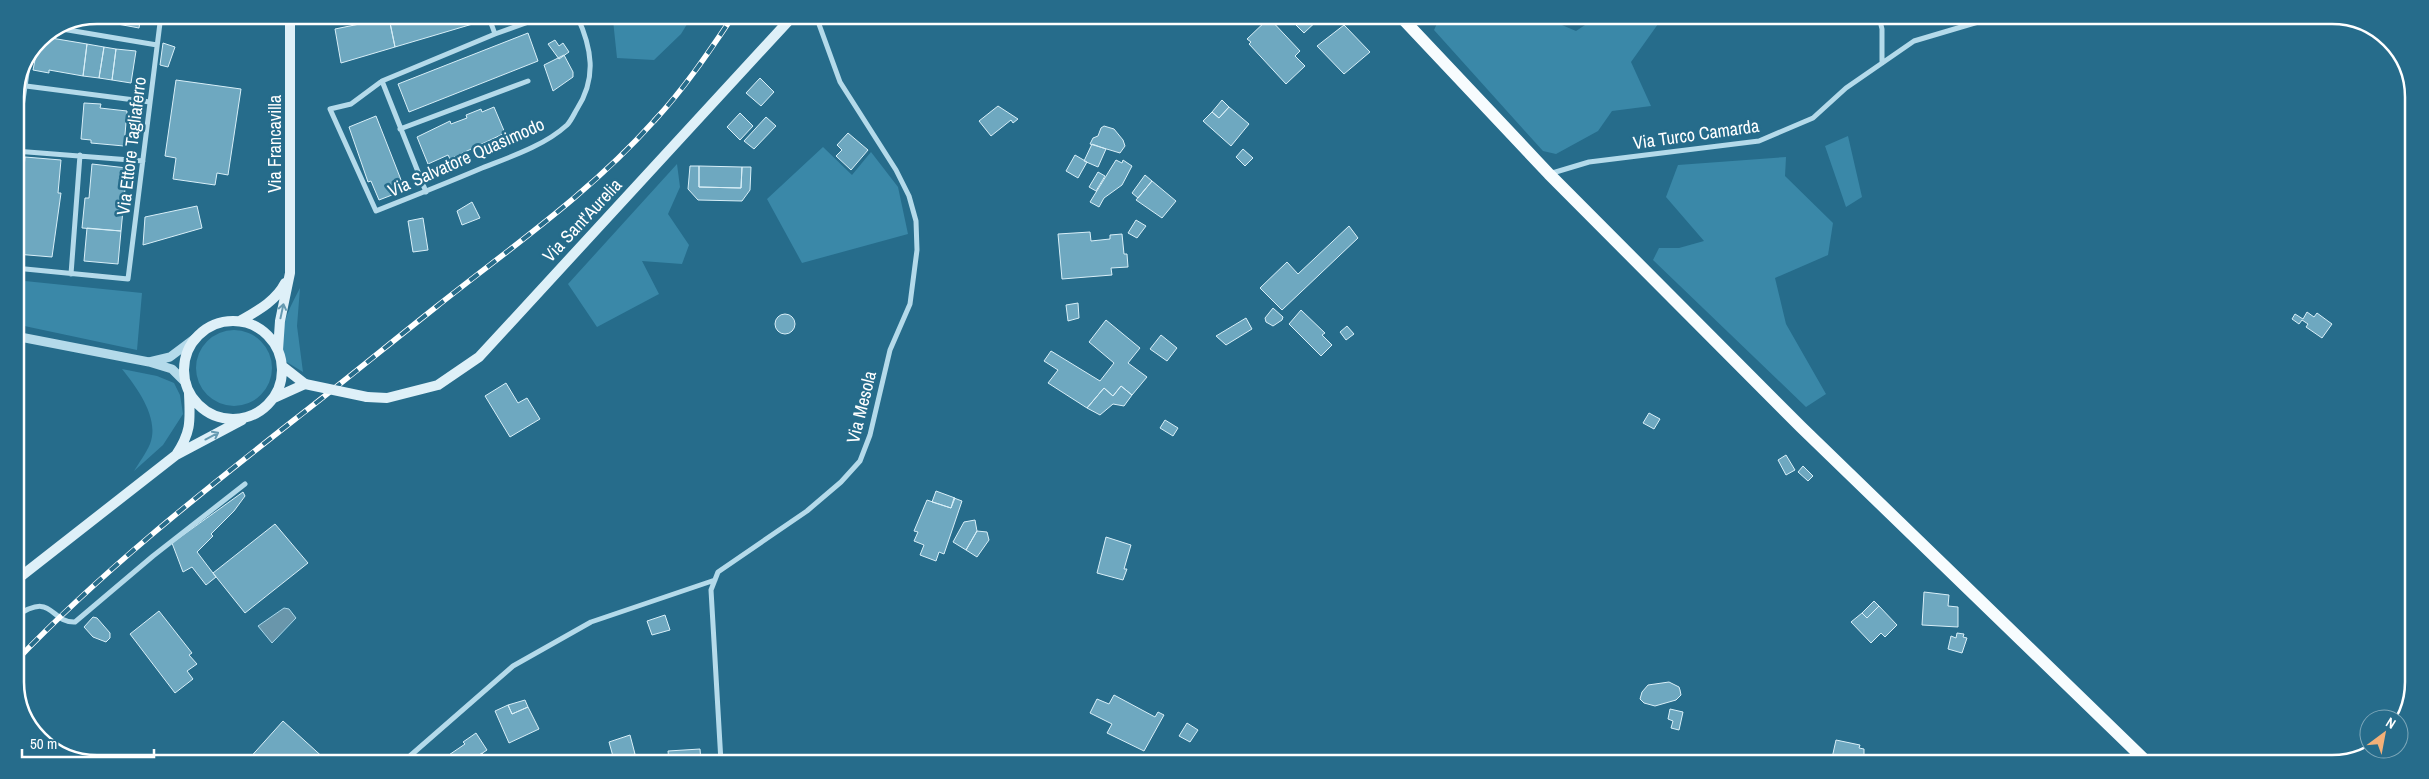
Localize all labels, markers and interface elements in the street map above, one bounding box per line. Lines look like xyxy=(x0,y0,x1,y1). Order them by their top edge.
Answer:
street label: Via Ettore Tagliaferro xyxy=(110,75,152,217)
street label: Via Francavilla xyxy=(262,95,287,193)
street label: Via Salvatore Quasimodo xyxy=(384,111,548,203)
street label: Via Turco Camarda xyxy=(1631,113,1761,155)
street label: Via Sant'Aurelia xyxy=(537,173,627,267)
one-way arrow xyxy=(278,304,287,320)
street label: Via Mesola xyxy=(840,368,882,446)
one-way arrow xyxy=(205,431,220,441)
north arrow xyxy=(2359,709,2409,759)
text: N xyxy=(2383,713,2399,733)
scale bar xyxy=(22,726,155,758)
text: 50 m xyxy=(30,733,57,754)

